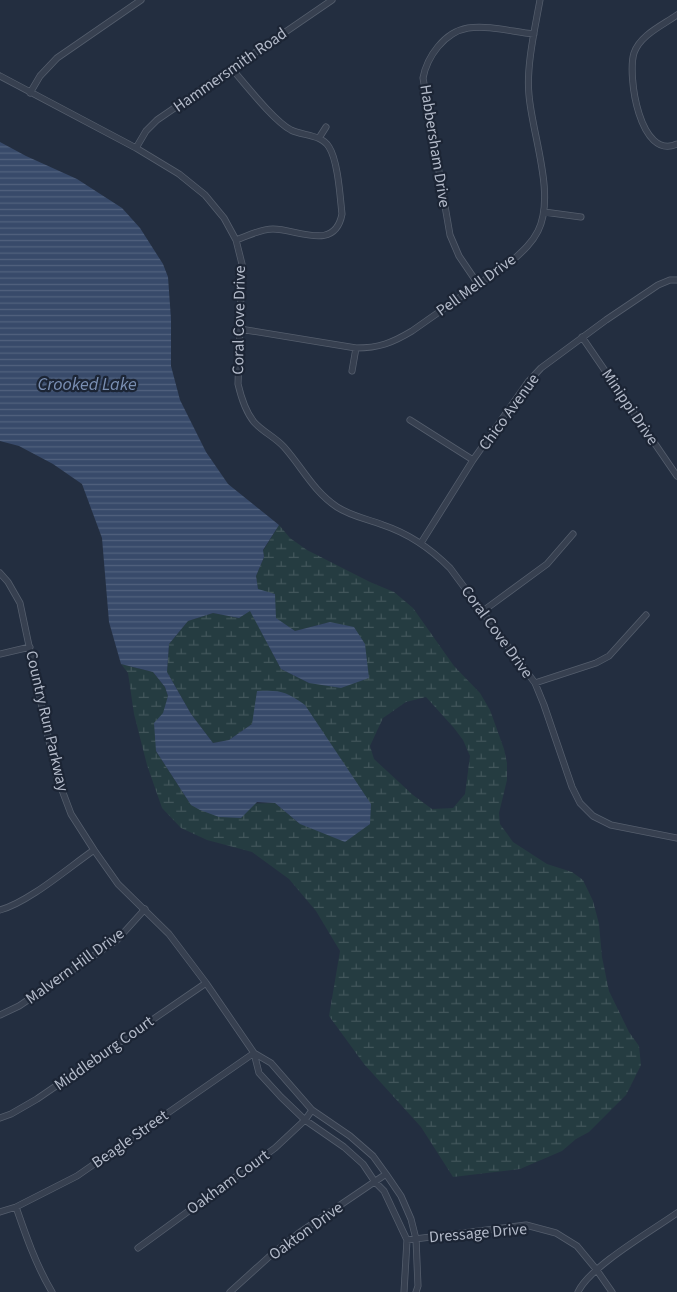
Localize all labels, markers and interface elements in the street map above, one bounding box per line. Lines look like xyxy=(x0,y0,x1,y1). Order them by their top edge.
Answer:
street label: Hammersmith Road xyxy=(169,23,291,117)
street label: Habbersham Drive xyxy=(414,83,456,209)
street label: Pell Mell Drive xyxy=(432,249,520,321)
street label: Coral Cove Drive xyxy=(227,265,251,375)
street label: Minippi Drive xyxy=(596,364,664,450)
street label: Chico Avenue xyxy=(474,369,544,455)
water label: Crooked Lake xyxy=(37,372,137,397)
street label: Coral Cove Drive xyxy=(456,581,538,683)
street label: Country Run Parkway xyxy=(20,648,74,794)
street label: Malvern Hill Drive xyxy=(21,923,129,1009)
street label: Middleburg Court xyxy=(50,1010,159,1096)
street label: Beagle Street xyxy=(87,1104,173,1173)
street label: Oakham Court xyxy=(182,1144,274,1219)
street label: Oakton Drive xyxy=(264,1197,348,1265)
street label: Dressage Drive xyxy=(428,1218,528,1248)

